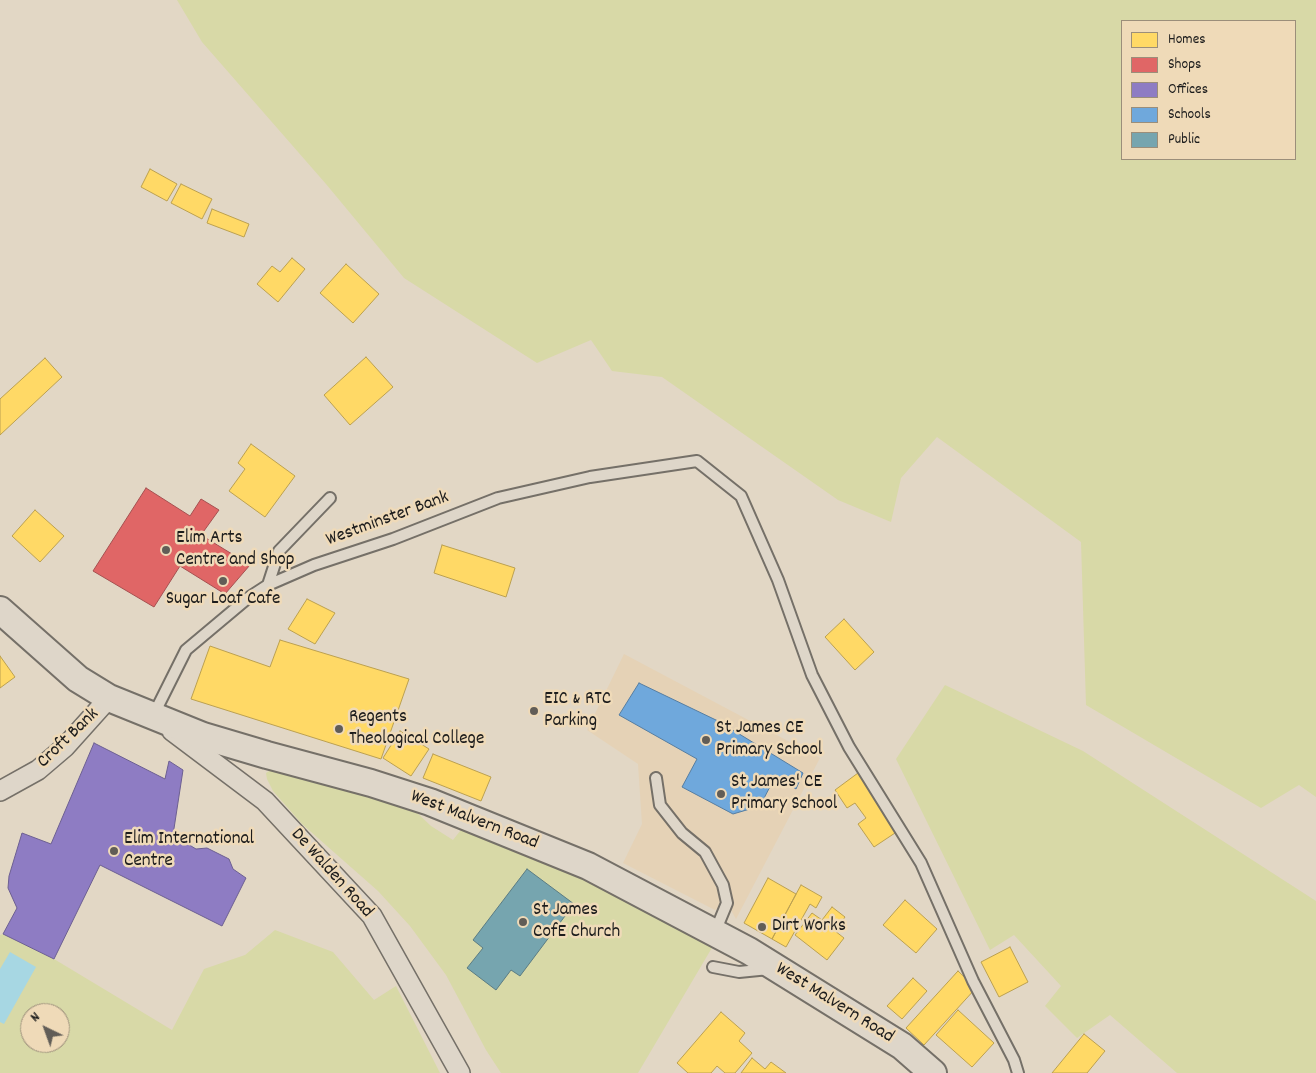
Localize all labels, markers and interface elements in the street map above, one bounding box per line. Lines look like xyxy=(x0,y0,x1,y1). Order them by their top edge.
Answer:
legend xyxy=(1121,20,1296,160)
text: Homes xyxy=(1168,29,1206,51)
text: Shops xyxy=(1168,54,1201,76)
text: Offices xyxy=(1168,79,1208,101)
text: Schools xyxy=(1168,104,1211,126)
text: Public xyxy=(1168,129,1200,151)
street label: Westminster Bank xyxy=(324,487,452,553)
place label: Elim Arts Centre and Shop xyxy=(176,528,295,572)
marker: Elim Arts Centre and Shop xyxy=(160,544,172,556)
marker: Sugar Loaf Cafe xyxy=(217,575,229,587)
place label: Sugar Loaf Cafe xyxy=(166,589,280,611)
place label: EIC & RTC Parking xyxy=(544,689,611,733)
street label: Croft Bank xyxy=(33,704,105,774)
marker: EIC & RTC Parking xyxy=(528,705,540,717)
place label: Regents Theological College xyxy=(349,707,484,751)
place label: St James CE Primary School xyxy=(716,718,822,762)
marker: Regents Theological College xyxy=(333,723,345,735)
marker: St James CE Primary School xyxy=(700,734,712,746)
place label: St James' CE Primary School xyxy=(731,772,837,816)
street label: West Malvern Road xyxy=(407,786,541,856)
marker: St James' CE Primary School xyxy=(715,788,727,800)
street label: De Walden Road xyxy=(285,824,377,924)
place label: Elim International Centre xyxy=(124,829,254,873)
marker: Elim International Centre xyxy=(108,845,120,857)
place label: St James CofE Church xyxy=(533,900,620,944)
marker: St James CofE Church xyxy=(517,916,529,928)
place label: Dirt Works xyxy=(772,916,846,938)
marker: Dirt Works xyxy=(756,921,768,933)
street label: West Malvern Road xyxy=(771,959,897,1049)
north arrow xyxy=(20,1003,70,1053)
text: N xyxy=(26,1008,45,1027)

